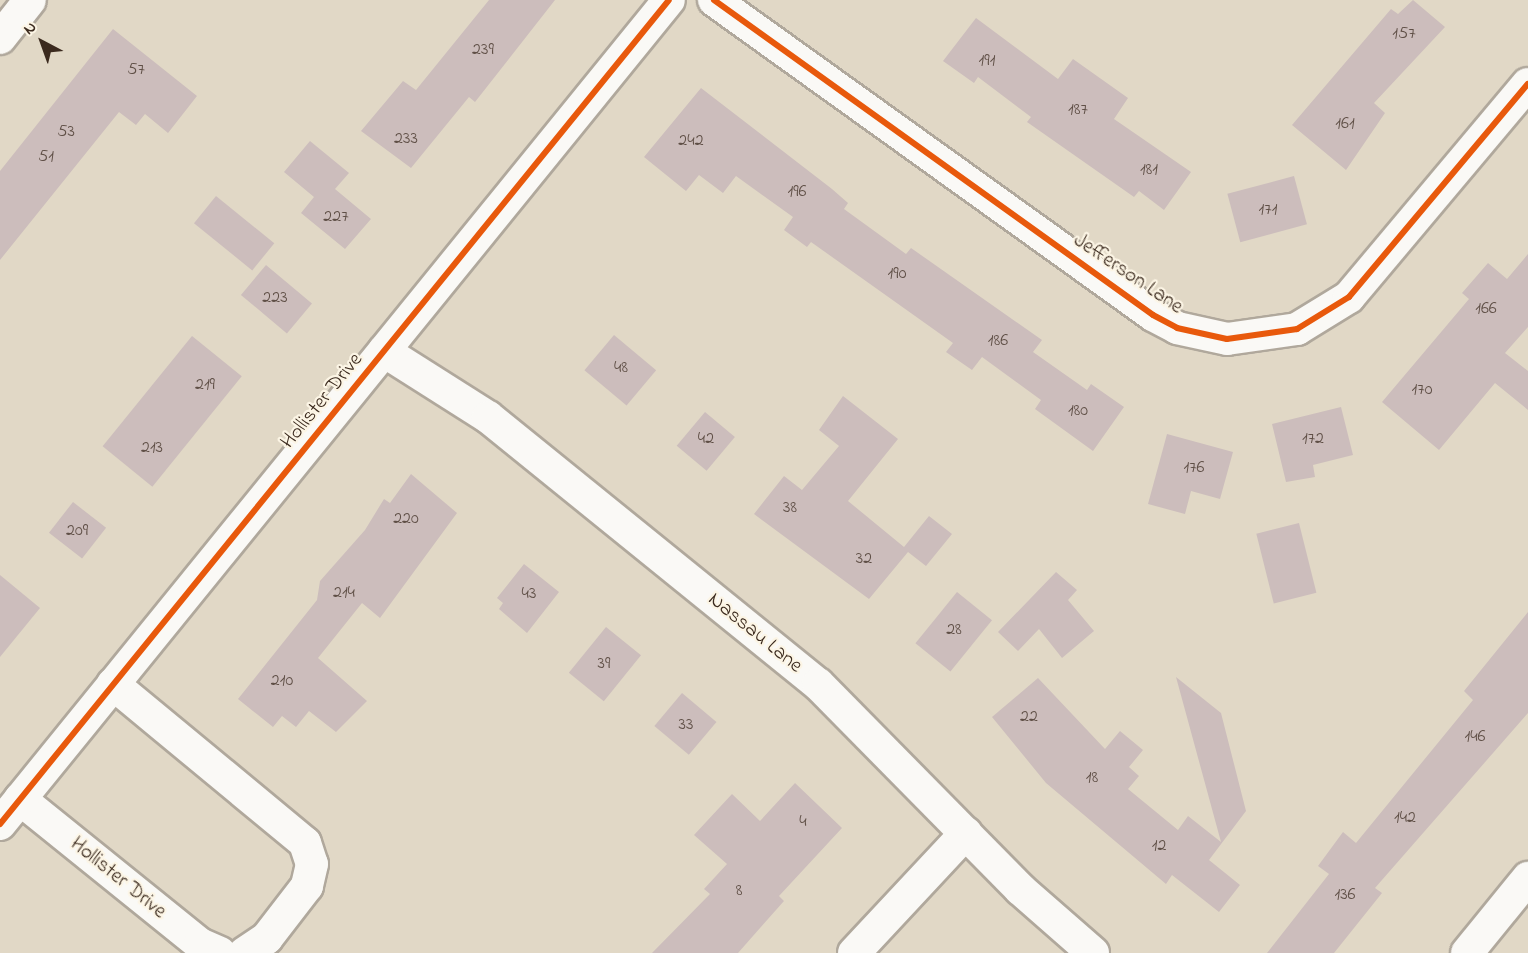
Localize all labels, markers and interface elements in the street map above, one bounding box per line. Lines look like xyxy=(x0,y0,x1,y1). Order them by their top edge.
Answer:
north arrow xyxy=(12,12,72,72)
text: N xyxy=(18,16,42,41)
house number: 157 xyxy=(1392,23,1416,45)
house number: 239 xyxy=(472,39,494,61)
house number: 191 xyxy=(979,50,995,72)
house number: 57 xyxy=(127,59,145,81)
house number: 187 xyxy=(1068,99,1088,121)
house number: 161 xyxy=(1335,113,1355,135)
house number: 53 xyxy=(57,121,75,143)
house number: 233 xyxy=(394,128,418,150)
house number: 242 xyxy=(678,130,704,152)
house number: 51 xyxy=(38,146,54,168)
house number: 181 xyxy=(1140,159,1158,181)
house number: 196 xyxy=(787,181,807,203)
house number: 171 xyxy=(1259,199,1277,221)
house number: 227 xyxy=(323,206,349,228)
street label: Jefferson Lane xyxy=(1068,228,1188,320)
house number: 190 xyxy=(888,263,906,285)
house number: 223 xyxy=(262,287,288,309)
house number: 166 xyxy=(1475,298,1497,320)
house number: 186 xyxy=(988,330,1008,352)
street label: Hollister Drive xyxy=(276,348,368,454)
house number: 48 xyxy=(614,357,628,379)
house number: 219 xyxy=(195,374,215,396)
house number: 170 xyxy=(1412,379,1432,401)
house number: 180 xyxy=(1068,400,1088,422)
house number: 42 xyxy=(698,428,714,450)
house number: 172 xyxy=(1302,428,1324,450)
house number: 213 xyxy=(141,437,163,459)
house number: 176 xyxy=(1183,457,1205,479)
house number: 38 xyxy=(783,497,797,519)
house number: 220 xyxy=(393,508,419,530)
house number: 209 xyxy=(66,520,88,542)
house number: 32 xyxy=(856,548,872,570)
house number: 214 xyxy=(333,582,355,604)
house number: 43 xyxy=(522,583,536,605)
street label: Nassau Lane xyxy=(703,587,807,679)
house number: 28 xyxy=(946,619,962,641)
house number: 39 xyxy=(598,653,610,675)
house number: 210 xyxy=(271,670,293,692)
house number: 22 xyxy=(1020,706,1038,728)
house number: 33 xyxy=(679,714,693,736)
house number: 146 xyxy=(1464,726,1486,748)
house number: 18 xyxy=(1086,767,1098,789)
house number: 142 xyxy=(1394,807,1416,829)
house number: 4 xyxy=(799,811,807,833)
street label: Hollister Drive xyxy=(65,832,171,924)
house number: 12 xyxy=(1152,835,1166,857)
house number: 8 xyxy=(736,880,742,902)
house number: 136 xyxy=(1334,884,1356,906)

